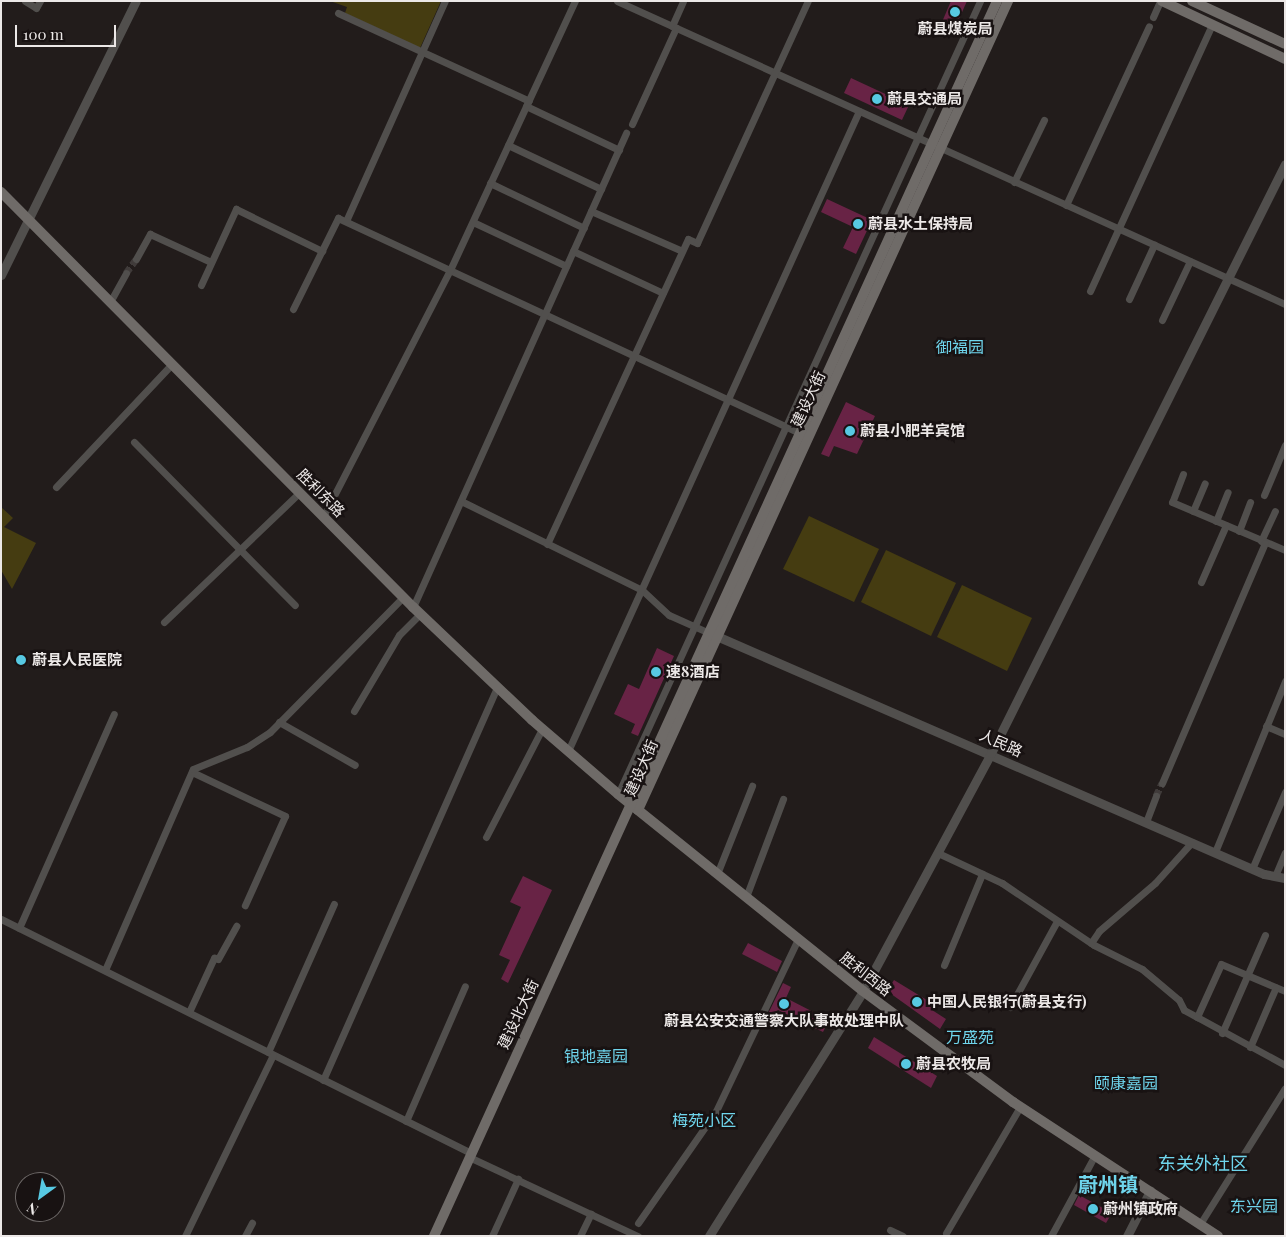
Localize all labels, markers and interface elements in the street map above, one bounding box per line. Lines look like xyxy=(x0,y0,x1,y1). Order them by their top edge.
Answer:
marker: 蔚县煤炭局 xyxy=(949,6,961,18)
scale bar xyxy=(18,15,119,47)
place label: 蔚县煤炭局 xyxy=(918,20,992,38)
text: 100 m xyxy=(23,24,64,44)
place label: 蔚县交通局 xyxy=(887,90,962,108)
marker: 蔚县交通局 xyxy=(871,93,883,105)
place label: 蔚县水土保持局 xyxy=(868,215,973,233)
marker: 蔚县水土保持局 xyxy=(852,218,864,230)
district label: 御福园 xyxy=(936,337,984,357)
street label: 建设大街 xyxy=(787,368,829,430)
place label: 蔚县小肥羊宾馆 xyxy=(860,422,965,440)
marker: 蔚县小肥羊宾馆 xyxy=(844,425,856,437)
street label: 胜利东路 xyxy=(293,465,349,521)
place label: 蔚县人民医院 xyxy=(32,651,122,669)
marker: 蔚县人民医院 xyxy=(14,653,28,667)
place label: 速8酒店 xyxy=(666,663,719,681)
marker: 速8酒店 xyxy=(650,666,662,678)
street label: 人民路 xyxy=(977,726,1025,760)
street label: 建设大街 xyxy=(621,737,661,799)
street label: 胜利西路 xyxy=(837,948,895,1000)
street label: 建设北大街 xyxy=(494,976,542,1052)
place label: 中国人民银行(蔚县支行) xyxy=(927,993,1087,1011)
marker: 中国人民银行(蔚县支行) xyxy=(911,996,923,1008)
marker: 蔚县公安交通警察大队事故处理中队 xyxy=(778,998,790,1010)
place label: 蔚县公安交通警察大队事故处理中队 xyxy=(664,1012,904,1030)
district label: 万盛苑 xyxy=(946,1027,994,1047)
district label: 银地嘉园 xyxy=(564,1046,628,1066)
place label: 蔚县农牧局 xyxy=(916,1055,991,1073)
marker: 蔚县农牧局 xyxy=(900,1058,912,1070)
district label: 颐康嘉园 xyxy=(1094,1073,1158,1093)
district label: 梅苑小区 xyxy=(672,1110,736,1130)
district label: 东关外社区 xyxy=(1158,1152,1248,1174)
district label: 蔚州镇 xyxy=(1078,1171,1138,1195)
north arrow xyxy=(15,1172,65,1222)
district label: 东兴园 xyxy=(1230,1196,1278,1216)
text: N xyxy=(23,1199,42,1220)
place label: 蔚州镇政府 xyxy=(1103,1200,1178,1218)
marker: 蔚州镇政府 xyxy=(1087,1203,1099,1215)

